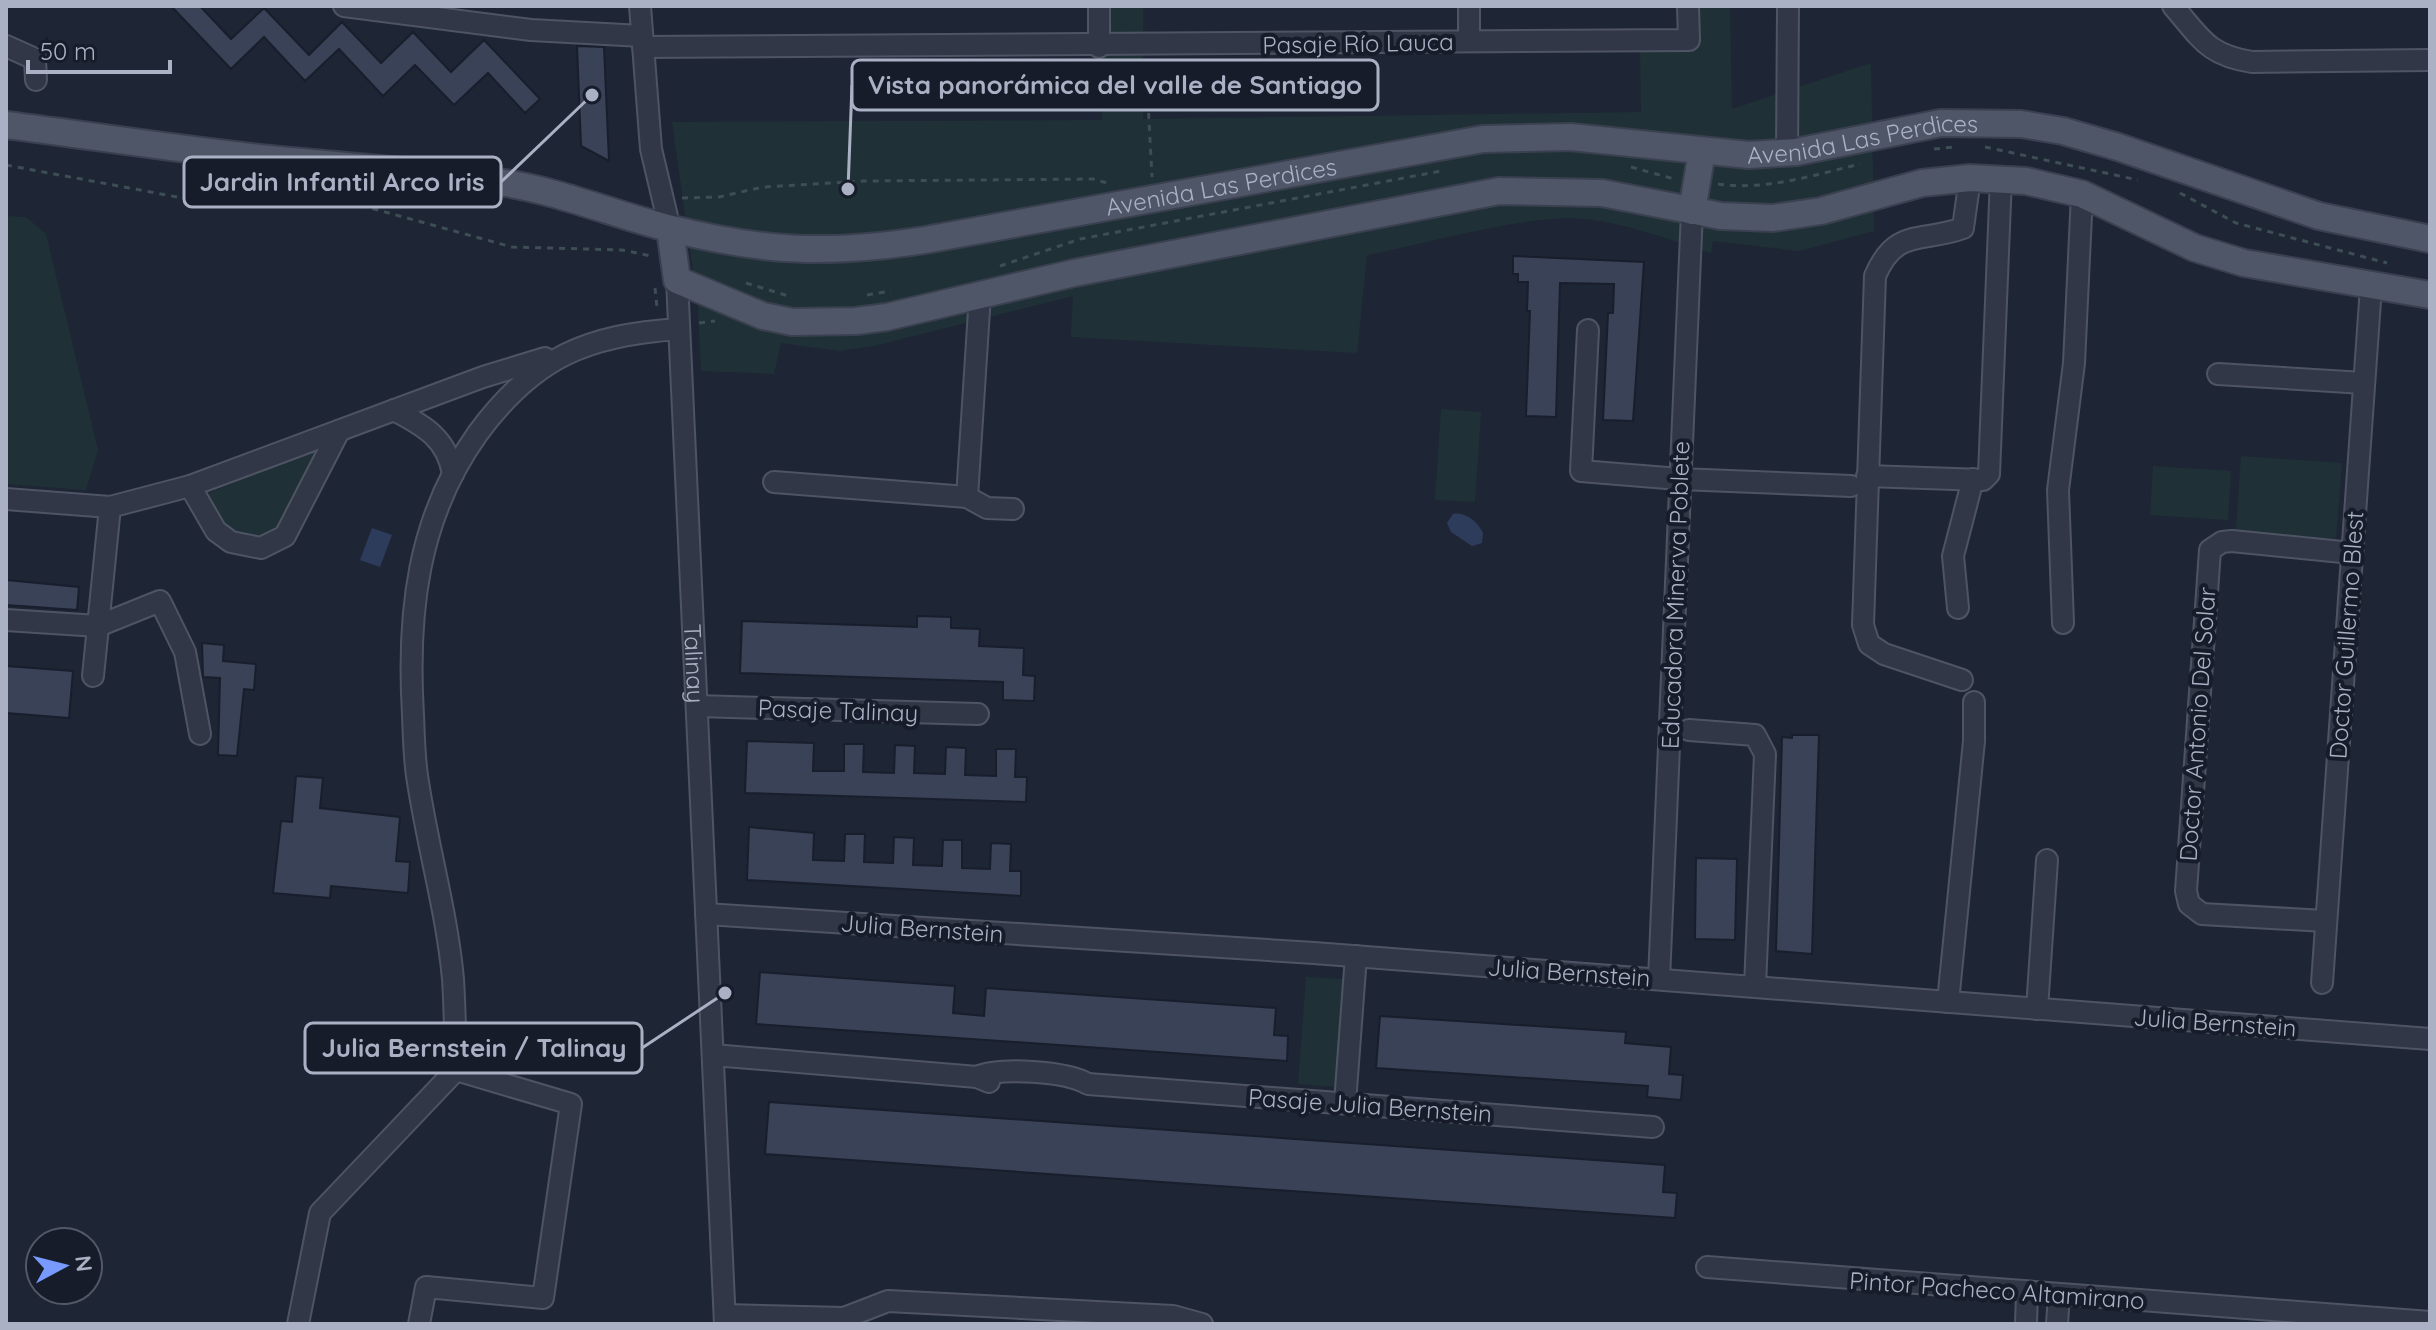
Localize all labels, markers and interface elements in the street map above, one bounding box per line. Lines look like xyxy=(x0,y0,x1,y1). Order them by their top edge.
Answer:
scale bar xyxy=(28,24,170,74)
street label: Pasaje Río Lauca xyxy=(1262,26,1454,60)
text: 50 m xyxy=(40,36,96,66)
callout: Vista panorámica del valle de Santiago xyxy=(852,60,1378,110)
text: Vista panorámica del valle de Santiago xyxy=(868,68,1362,101)
street label: Avenida Las Perdices xyxy=(1746,108,1978,170)
street label: Avenida Las Perdices xyxy=(1103,151,1339,222)
callout: Jardin Infantil Arco Iris xyxy=(184,157,501,207)
text: Jardin Infantil Arco Iris xyxy=(200,165,485,198)
street label: Educadora Minerva Poblete xyxy=(1655,440,1695,750)
street label: Doctor Guillermo Blest xyxy=(2322,510,2370,760)
street label: Doctor Antonio Del Solar xyxy=(2172,586,2222,862)
street label: Talinay xyxy=(678,623,711,704)
street label: Pasaje Talinay xyxy=(757,692,919,728)
street label: Julia Bernstein xyxy=(840,907,1004,949)
street label: Julia Bernstein xyxy=(1487,951,1651,993)
street label: Julia Bernstein xyxy=(2133,1001,2297,1043)
callout: Julia Bernstein / Talinay xyxy=(305,1023,642,1073)
text: Julia Bernstein / Talinay xyxy=(321,1031,627,1064)
street label: Pasaje Julia Bernstein xyxy=(1247,1082,1493,1128)
north arrow xyxy=(24,1226,104,1306)
text: N xyxy=(69,1254,99,1273)
street label: Pintor Pacheco Altamirano xyxy=(1848,1265,2146,1315)

